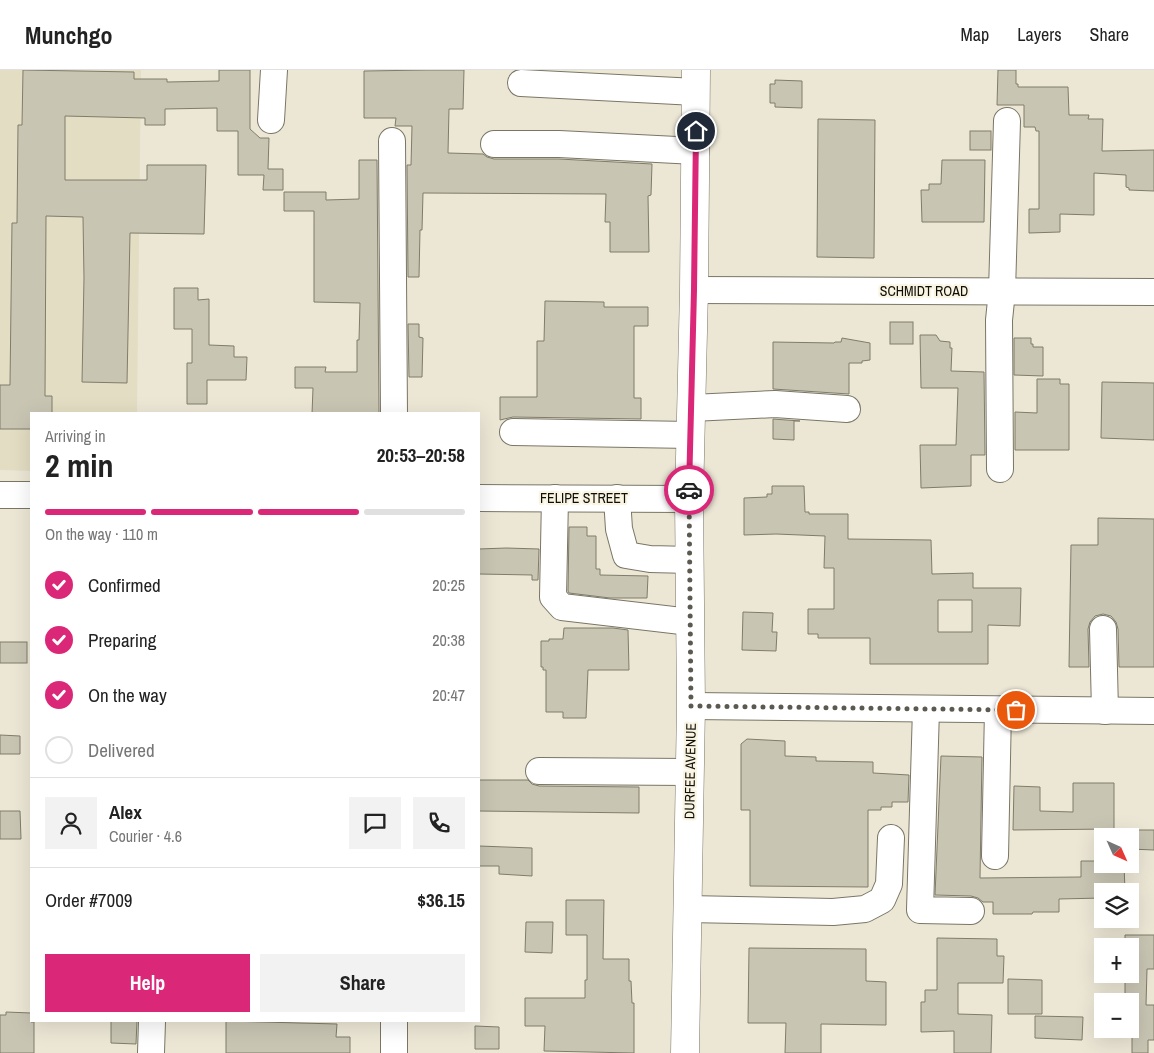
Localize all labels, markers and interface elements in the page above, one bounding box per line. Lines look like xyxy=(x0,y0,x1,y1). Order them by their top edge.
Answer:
text: Munchgo xyxy=(25,19,112,51)
text: Map xyxy=(961,22,989,47)
text: Layers xyxy=(1017,22,1062,47)
text: Share xyxy=(1090,22,1129,47)
pin xyxy=(675,110,717,152)
icon: home xyxy=(682,117,710,145)
street label: SCHMIDT ROAD xyxy=(880,282,968,300)
text: Arriving in xyxy=(45,425,106,447)
text: 20:53–20:58 xyxy=(377,442,465,468)
text: 2 min xyxy=(45,444,114,487)
courier xyxy=(664,465,714,515)
icon: car xyxy=(675,476,703,504)
street label: FELIPE STREET xyxy=(540,489,628,507)
text: On the way · 110 m xyxy=(45,523,158,545)
icon: check xyxy=(45,571,73,599)
text: Confirmed xyxy=(88,572,161,598)
text: 20:25 xyxy=(432,574,465,596)
icon: check xyxy=(45,626,73,654)
text: Preparing xyxy=(88,627,156,653)
text: 20:38 xyxy=(432,629,465,651)
icon: check xyxy=(45,681,73,709)
text: On the way xyxy=(88,682,167,708)
text: 20:47 xyxy=(432,684,465,706)
pin xyxy=(995,689,1037,731)
icon: bag xyxy=(1002,696,1030,724)
street label: DURFEE AVENUE xyxy=(680,723,700,819)
text: Delivered xyxy=(88,737,155,763)
button: person xyxy=(45,797,97,849)
button: chat xyxy=(349,797,401,849)
button: phone xyxy=(413,797,465,849)
text: Alex xyxy=(109,799,142,825)
text: Courier · 4.6 xyxy=(109,825,182,847)
north arrow xyxy=(1094,828,1139,872)
map controls xyxy=(1094,828,1139,1038)
button: layers xyxy=(1094,883,1139,928)
text: Order #7009 xyxy=(45,887,132,913)
text: $36.15 xyxy=(417,887,465,913)
button: + xyxy=(1094,938,1139,983)
button: Help xyxy=(45,954,250,1012)
button: Share xyxy=(260,954,465,1012)
button: − xyxy=(1094,993,1139,1038)

